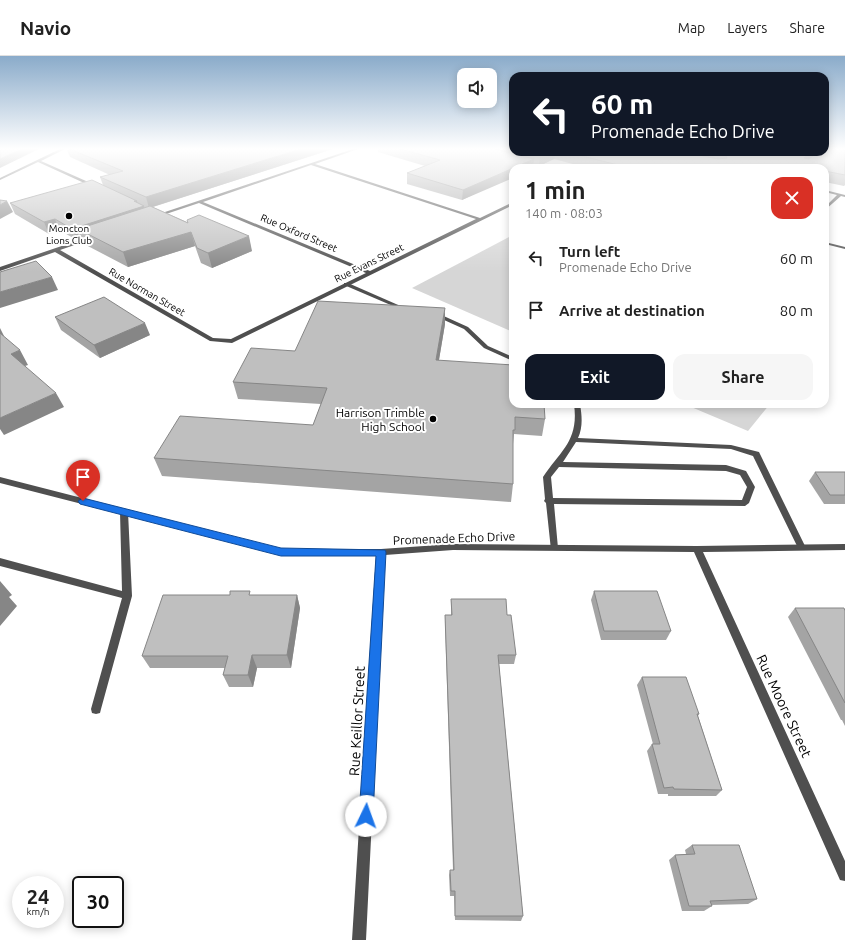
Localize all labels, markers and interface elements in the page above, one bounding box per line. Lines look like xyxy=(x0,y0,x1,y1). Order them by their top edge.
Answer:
text: Navio xyxy=(20,17,71,39)
text: Map xyxy=(678,20,705,36)
text: Layers xyxy=(727,20,767,36)
text: Share xyxy=(789,20,825,36)
map controls xyxy=(457,68,497,108)
button: sound xyxy=(457,68,497,108)
icon: left xyxy=(525,88,577,140)
text: 60 m xyxy=(591,88,653,119)
text: Promenade Echo Drive xyxy=(591,121,775,141)
text: 1 min xyxy=(525,177,586,204)
button: close xyxy=(771,177,813,219)
text: 140 m · 08:03 xyxy=(525,206,603,220)
marker: Moncton Lions Club xyxy=(64,211,74,221)
street label: Rue Oxford Street xyxy=(259,212,339,254)
place label: Moncton Lions Club xyxy=(46,223,92,246)
street label: Rue Evans Street xyxy=(333,241,405,284)
text: Turn left xyxy=(559,243,620,260)
icon: left xyxy=(525,247,547,269)
text: 60 m xyxy=(780,250,813,267)
text: Promenade Echo Drive xyxy=(559,260,692,274)
street label: Rue Norman Street xyxy=(107,266,187,318)
icon: arrive xyxy=(525,299,547,321)
text: Arrive at destination xyxy=(559,302,705,319)
text: 80 m xyxy=(780,302,813,319)
button: Exit xyxy=(525,354,665,400)
button: Share xyxy=(673,354,813,400)
place label: Harrison Trimble High School xyxy=(336,406,425,433)
marker: Harrison Trimble High School xyxy=(428,414,438,424)
pin xyxy=(66,460,100,501)
icon: arrive xyxy=(72,466,94,488)
street label: Promenade Echo Drive xyxy=(393,529,515,547)
street label: Rue Moore Street xyxy=(753,652,815,760)
street label: Rue Keillor Street xyxy=(346,665,368,776)
position arrow xyxy=(345,795,387,837)
speed limit sign: 30 xyxy=(72,876,124,928)
text: 24 xyxy=(27,885,49,908)
text: km/h xyxy=(26,906,50,917)

